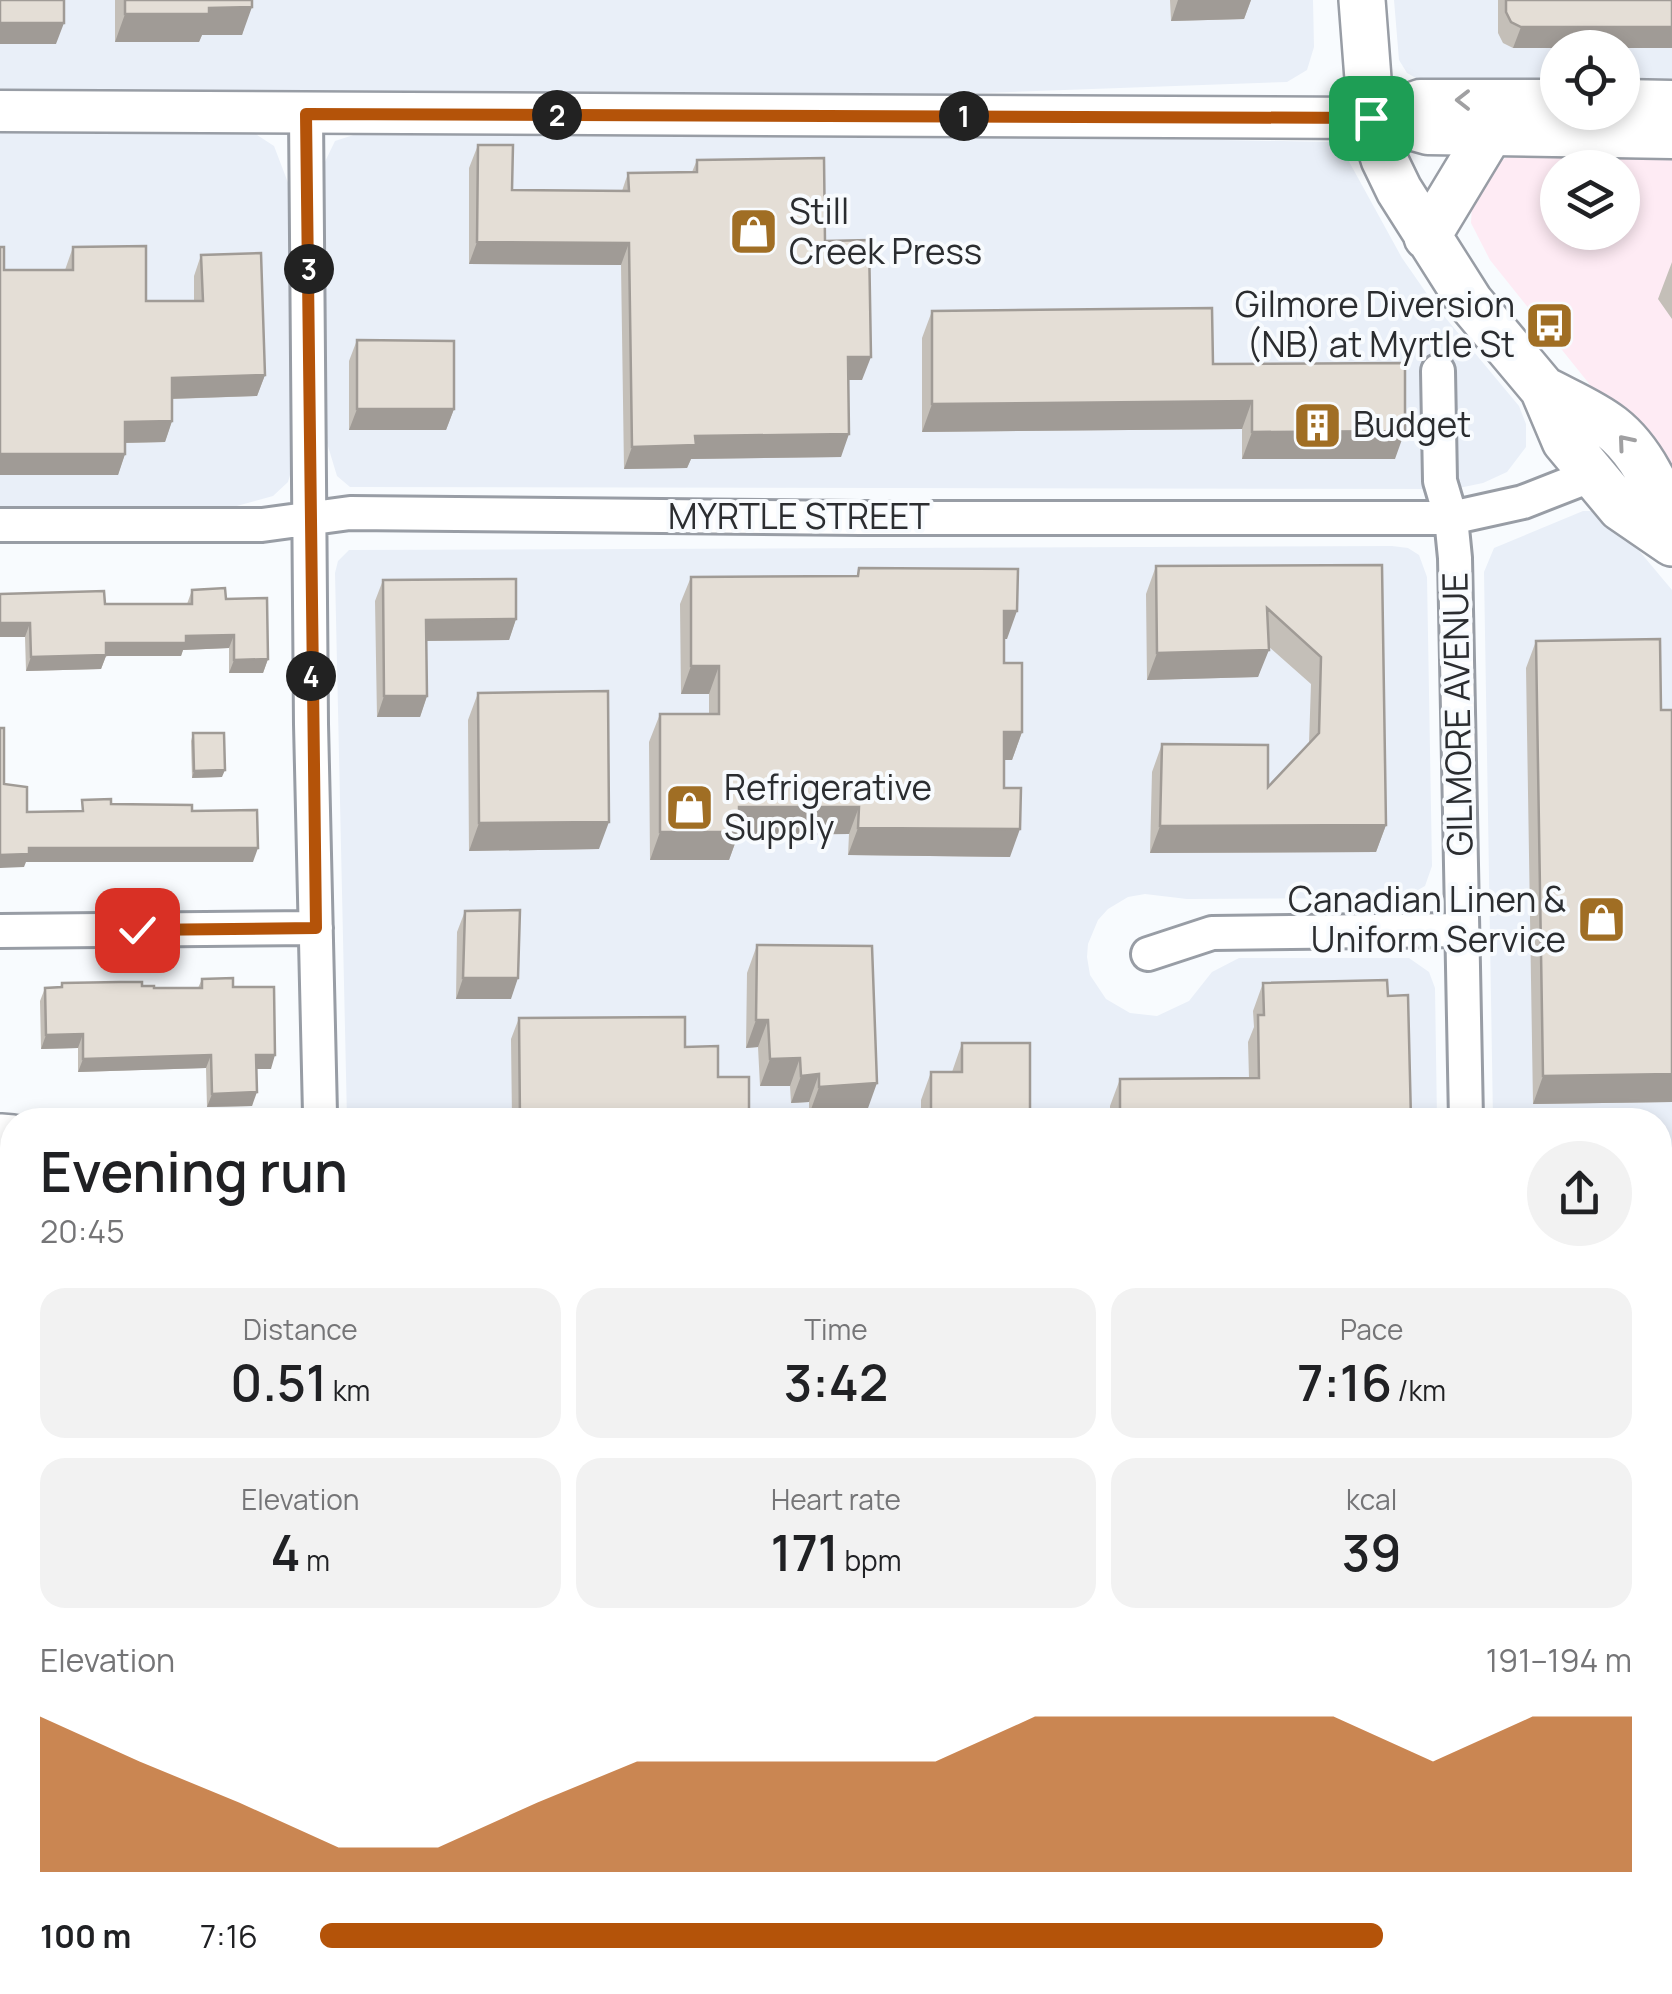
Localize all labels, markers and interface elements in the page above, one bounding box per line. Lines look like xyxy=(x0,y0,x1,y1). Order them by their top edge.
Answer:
map controls xyxy=(1540,30,1640,250)
button: locate xyxy=(1540,30,1640,130)
pin xyxy=(1329,76,1414,161)
one-way arrow xyxy=(1454,89,1470,111)
pin: 2 xyxy=(532,90,582,140)
pin: 1 xyxy=(939,91,989,141)
icon: arrive xyxy=(1344,91,1399,146)
text: 2 xyxy=(549,96,565,134)
text: 1 xyxy=(958,97,970,135)
button: layers xyxy=(1540,150,1640,250)
place label: Still Creek Press xyxy=(789,187,982,275)
shop icon: Still Creek Press xyxy=(728,206,780,258)
pin: 3 xyxy=(284,244,334,294)
text: 3 xyxy=(301,250,317,288)
place label: Gilmore Diversion (NB) at Myrtle St xyxy=(1235,280,1515,368)
bus stop icon: Gilmore Diversion (NB) at Myrtle St xyxy=(1524,299,1576,351)
building icon: Budget xyxy=(1292,399,1344,451)
place label: Budget xyxy=(1353,400,1471,448)
one-way arrow xyxy=(1619,436,1637,454)
street label: MYRTLE STREET xyxy=(668,492,930,540)
street label: GILMORE AVENUE xyxy=(1431,572,1483,856)
pin: 4 xyxy=(286,651,336,701)
text: 4 xyxy=(302,657,320,695)
place label: Refrigerative Supply xyxy=(724,763,932,851)
shop icon: Refrigerative Supply xyxy=(663,782,715,834)
place label: Canadian Linen & Uniform Service xyxy=(1288,875,1566,963)
pin xyxy=(95,888,180,973)
shop icon: Canadian Linen & Uniform Service xyxy=(1575,894,1627,946)
icon: check xyxy=(110,903,165,958)
text: Evening run xyxy=(40,1133,348,1209)
button: share xyxy=(1527,1141,1632,1246)
text: 20:45 xyxy=(40,1209,125,1253)
text: Distance xyxy=(243,1310,358,1348)
text: Time xyxy=(804,1310,868,1348)
text: Pace xyxy=(1340,1310,1403,1348)
text: 0.51 xyxy=(230,1348,327,1416)
text: 3:42 xyxy=(784,1348,888,1416)
text: 7:16 xyxy=(1297,1348,1392,1416)
text: km xyxy=(327,1371,370,1409)
text: /km xyxy=(1392,1371,1446,1409)
text: Elevation xyxy=(241,1480,359,1518)
text: Heart rate xyxy=(771,1480,901,1518)
text: kcal xyxy=(1346,1480,1397,1518)
text: 4 xyxy=(271,1518,301,1586)
text: 171 xyxy=(771,1518,839,1586)
text: 39 xyxy=(1342,1518,1402,1586)
text: m xyxy=(301,1541,330,1579)
text: bpm xyxy=(839,1541,901,1579)
text: Elevation xyxy=(40,1638,175,1682)
text: 191–194 m xyxy=(1486,1638,1632,1682)
text: 100 m xyxy=(40,1914,131,1958)
text: 7:16 xyxy=(200,1914,258,1958)

